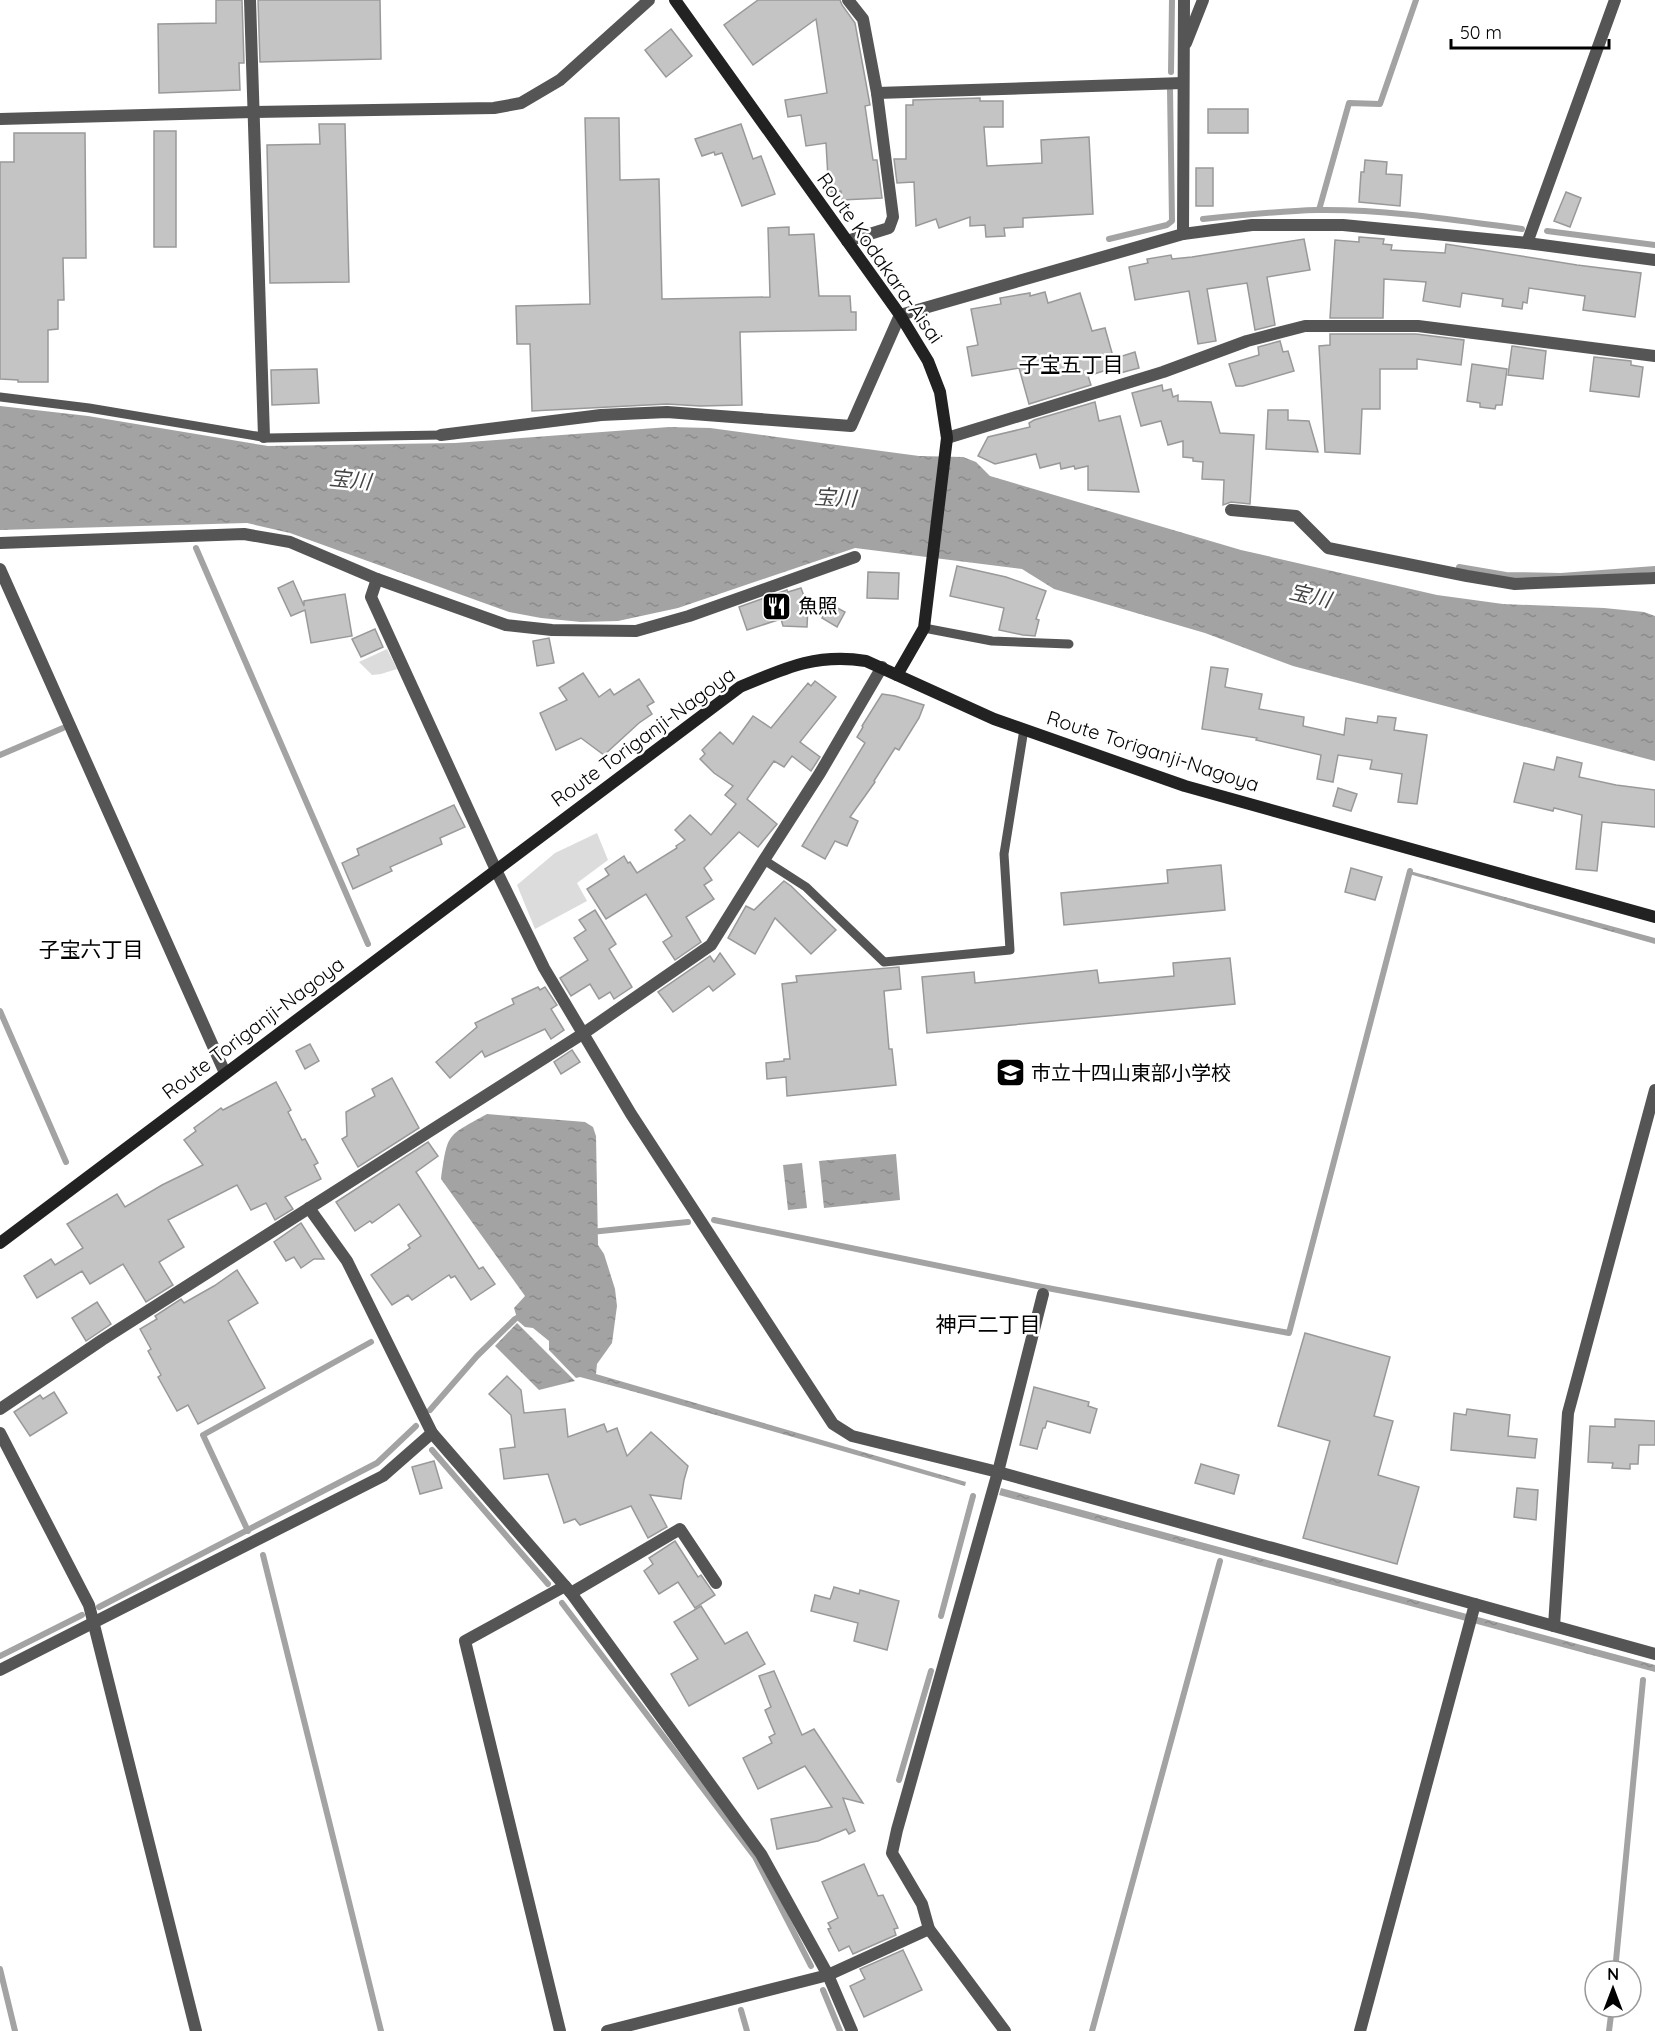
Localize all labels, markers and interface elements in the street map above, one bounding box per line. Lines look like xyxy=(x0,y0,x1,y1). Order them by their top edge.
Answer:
scale bar xyxy=(1451,12,1608,50)
text: 50 m xyxy=(1460,21,1502,44)
street label: Route Kodakara-Aisai xyxy=(812,167,949,348)
district label: 子宝五丁目 xyxy=(1019,351,1124,377)
water label: 宝川 xyxy=(328,464,374,494)
water label: 宝川 xyxy=(813,483,859,511)
water label: 宝川 xyxy=(1287,578,1336,613)
restaurant icon: 魚照 xyxy=(761,590,793,622)
place label: 魚照 xyxy=(798,593,838,618)
street label: Route Toriganji-Nagoya xyxy=(546,661,740,812)
street label: Route Toriganji-Nagoya xyxy=(1044,704,1262,797)
district label: 子宝六丁目 xyxy=(39,936,144,962)
street label: Route Toriganji-Nagoya xyxy=(157,951,349,1104)
school or university icon: 市立十四山東部小学校 xyxy=(994,1057,1026,1089)
place label: 市立十四山東部小学校 xyxy=(1031,1060,1231,1085)
district label: 神戸二丁目 xyxy=(936,1311,1041,1337)
north arrow xyxy=(1583,1959,1643,2019)
text: N xyxy=(1607,1964,1619,1984)

